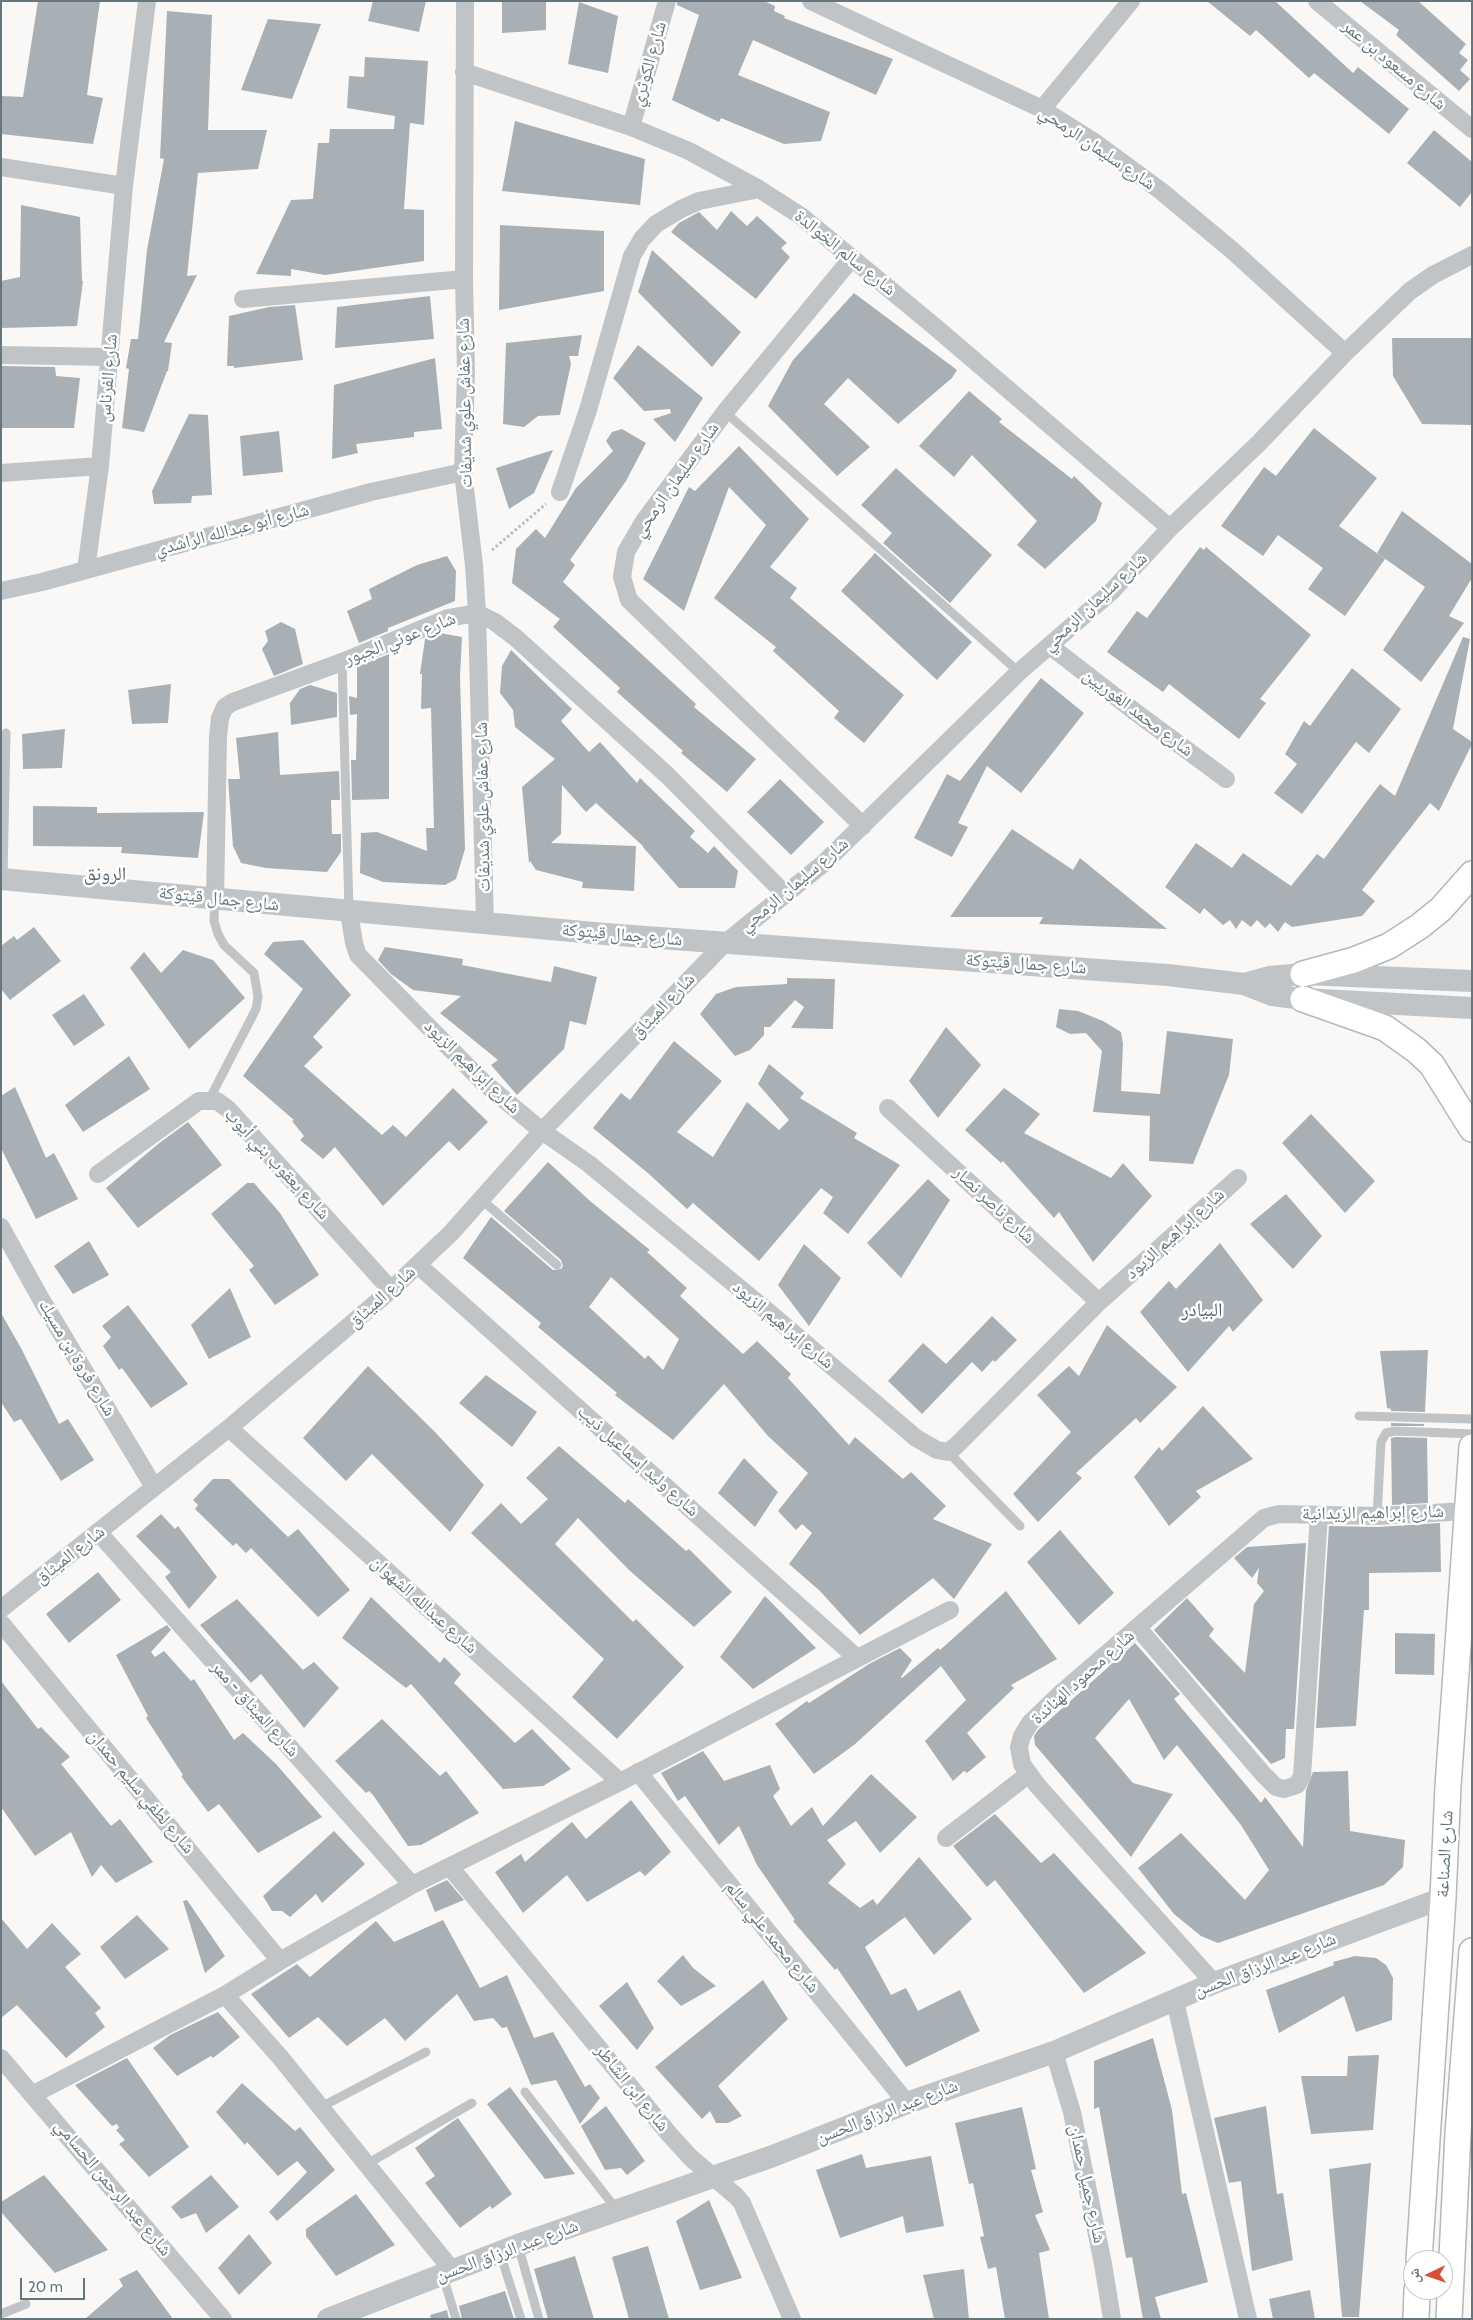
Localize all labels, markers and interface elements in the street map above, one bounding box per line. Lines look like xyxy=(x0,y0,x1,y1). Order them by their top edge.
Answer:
street label: شارع مسعود بن عمر xyxy=(1338,15,1450,115)
street label: شارع الكوثري xyxy=(627,19,671,109)
street label: شارع سليمان الرمحي xyxy=(1035,101,1159,195)
street label: شارع سالم الخوالدة xyxy=(790,205,900,301)
street label: شارع عفاش علوي شديفات xyxy=(453,318,477,488)
street label: شارع الفرناس xyxy=(93,333,123,423)
street label: شارع سليمان الرمحي xyxy=(628,418,724,542)
street label: شارع أبو عبدالله الراشدي xyxy=(153,499,311,561)
street label: شارع سليمان الرمحي xyxy=(1038,548,1152,656)
street label: شارع عوني الجبور xyxy=(341,608,459,670)
street label: شارع محمد الغوريين xyxy=(1079,664,1197,762)
street label: شارع عفاش علوي شديفات xyxy=(471,722,495,892)
street label: شارع سليمان الرمحي xyxy=(735,833,853,937)
district label: الرونق xyxy=(84,863,126,885)
street label: شارع جمال قيتوكة xyxy=(158,882,280,916)
street label: شارع جمال قيتوكة xyxy=(561,919,683,951)
street label: شارع جمال قيتوكة xyxy=(965,949,1087,979)
street label: شارع الميثاق xyxy=(626,969,700,1043)
street label: شارع إبراهيم الزيود xyxy=(419,1016,525,1118)
street label: شارع يعقوب بني أيوب xyxy=(220,1104,334,1224)
street label: شارع ناصر نصار xyxy=(949,1162,1039,1248)
street label: شارع إبراهيم الزيود xyxy=(1121,1184,1229,1284)
street label: شارع الميثاق xyxy=(344,1261,420,1333)
street label: شارع إبراهيم الزيود xyxy=(728,1276,838,1374)
street label: شارع فروة بن مسيك xyxy=(34,1296,120,1420)
district label: البيادر xyxy=(1182,1299,1222,1321)
street label: شارع وليد إسماعيل ذيب xyxy=(573,1401,703,1521)
street label: شارع إبراهيم الزيدانية xyxy=(1302,1501,1444,1525)
street label: شارع الميثاق xyxy=(31,1521,109,1589)
street label: شارع عبدالله الشهوان xyxy=(366,1551,482,1659)
street label: شارع محمود الهناندة xyxy=(1027,1625,1139,1729)
street label: شارع الميثاق - ممر xyxy=(206,1657,304,1761)
street label: شارع لطفي سليم حمدان xyxy=(83,1726,199,1858)
street label: شارع الصناعة xyxy=(1432,1810,1458,1898)
street label: شارع محمد علي سالم xyxy=(720,1877,824,1997)
street label: شارع عبد الرزاق الحسن xyxy=(1191,1928,1339,2002)
street label: شارع ابن الشاطر xyxy=(590,2040,674,2136)
street label: شارع عبد الرزاق الحسن xyxy=(813,2075,961,2149)
street label: شارع عبد الرحمن الحسامي xyxy=(50,2115,176,2261)
street label: شارع جميل حمدان xyxy=(1064,2123,1110,2245)
street label: شارع عبد الرزاق الحسن xyxy=(433,2215,581,2287)
north arrow xyxy=(1403,2250,1453,2300)
scale bar xyxy=(22,2268,88,2300)
text: ش xyxy=(1405,2268,1423,2284)
text: 20 m xyxy=(28,2278,63,2296)

